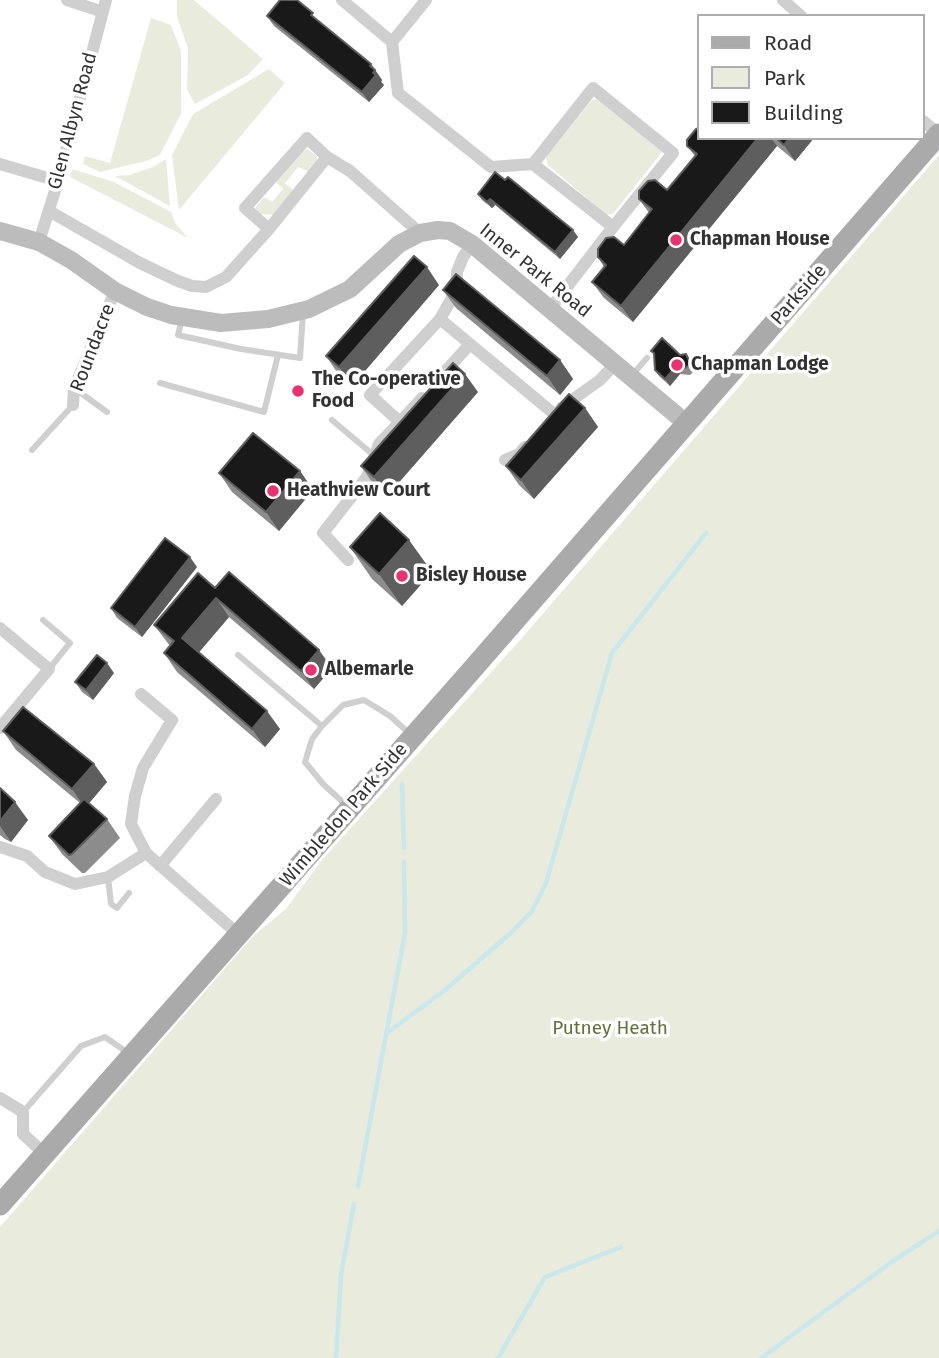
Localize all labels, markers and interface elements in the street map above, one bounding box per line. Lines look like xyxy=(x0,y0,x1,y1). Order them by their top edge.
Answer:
legend xyxy=(698,14,925,140)
text: Road xyxy=(764,30,812,56)
street label: Glen Albyn Road xyxy=(44,50,102,192)
text: Park xyxy=(764,65,805,91)
text: Building xyxy=(764,100,843,126)
street label: Inner Park Road xyxy=(475,219,595,323)
place label: Chapman House xyxy=(690,229,830,251)
marker: Chapman House xyxy=(668,232,684,248)
street label: Parkside xyxy=(766,260,832,330)
street label: Roundacre xyxy=(66,301,120,395)
place label: Chapman Lodge xyxy=(691,354,829,376)
marker: Chapman Lodge xyxy=(669,357,685,373)
place label: The Co-operative Food xyxy=(312,369,461,413)
marker: The Co-operative Food xyxy=(290,383,306,399)
place label: Heathview Court xyxy=(287,480,430,502)
marker: Heathview Court xyxy=(265,483,281,499)
place label: Bisley House xyxy=(416,565,527,587)
marker: Bisley House xyxy=(394,568,410,584)
place label: Albemarle xyxy=(325,659,414,681)
marker: Albemarle xyxy=(303,662,319,678)
street label: Wimbledon Park Side xyxy=(275,738,413,892)
park label: Putney Heath xyxy=(552,1018,668,1040)

